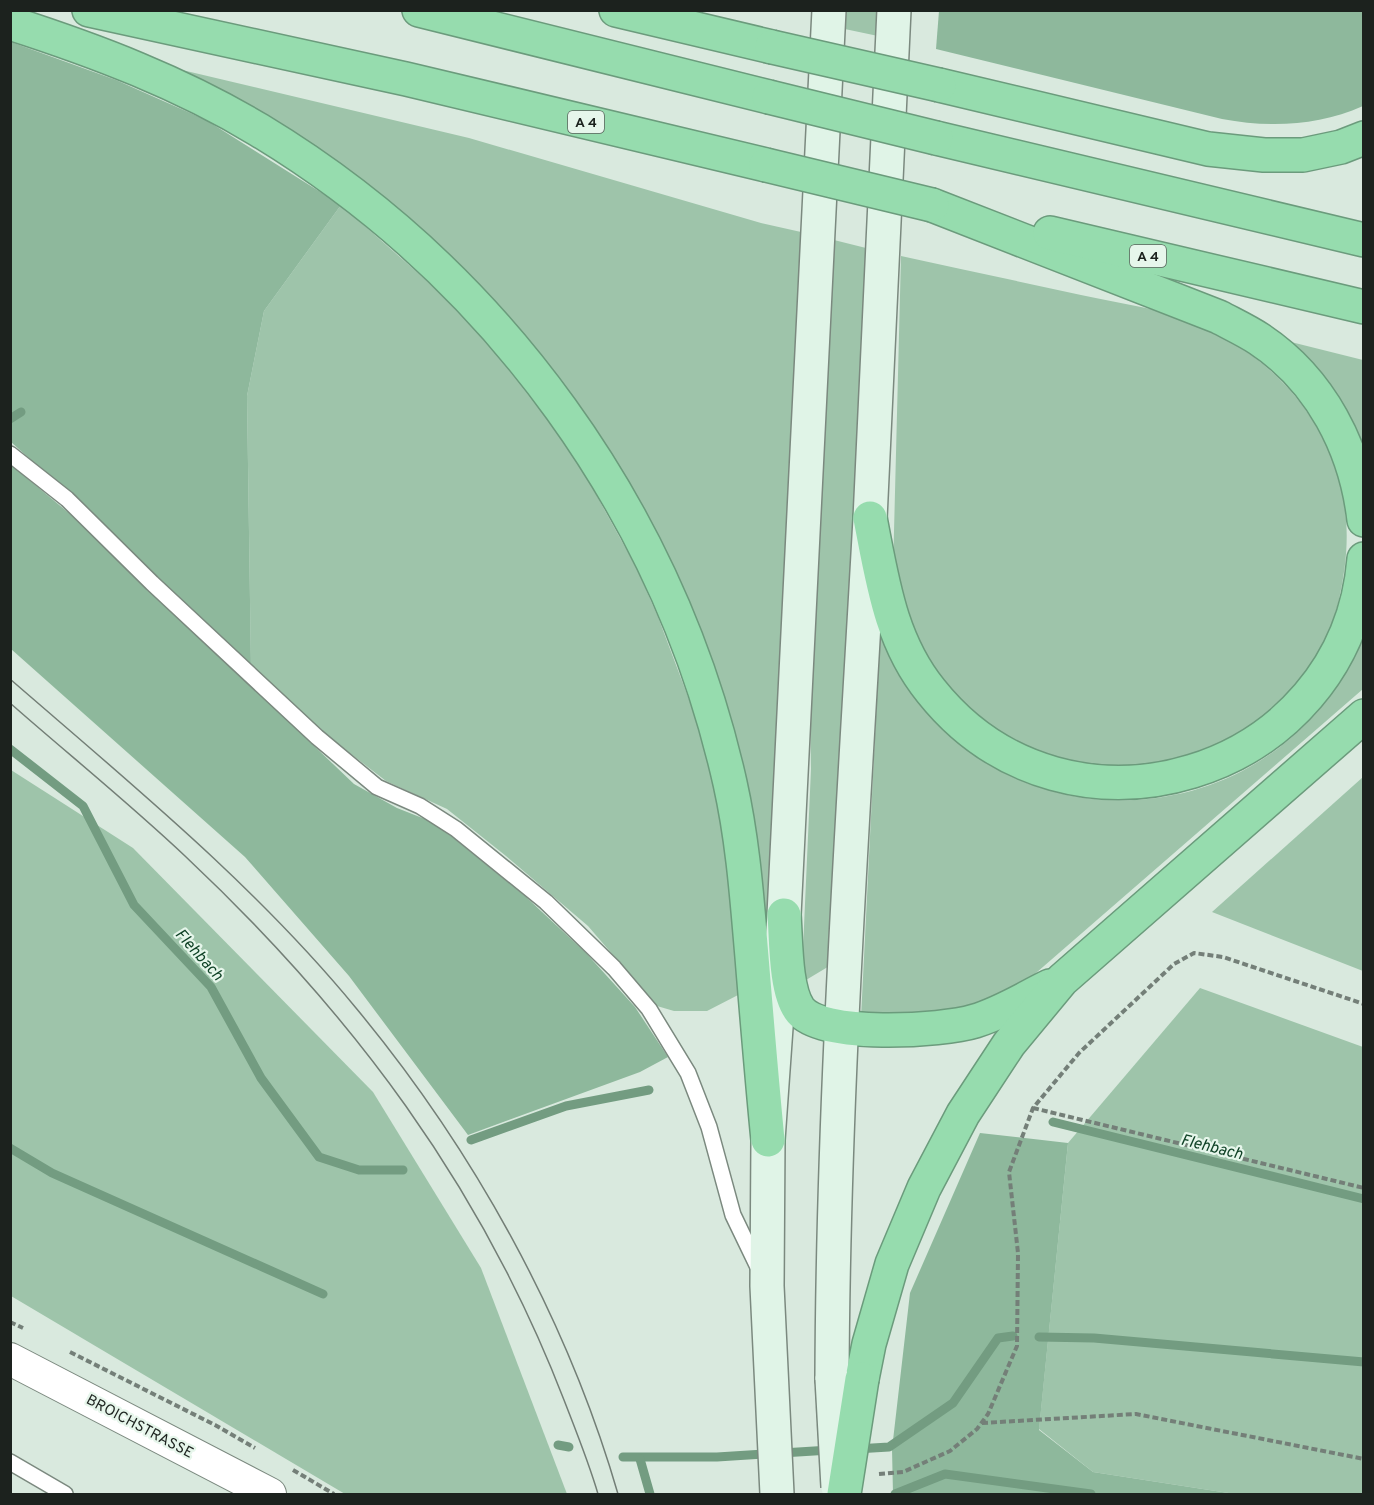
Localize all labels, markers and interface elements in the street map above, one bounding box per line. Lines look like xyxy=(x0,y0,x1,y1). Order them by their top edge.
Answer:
road number: A 4 xyxy=(568,111,604,133)
road number: A 4 xyxy=(1130,245,1166,267)
water label: Flehbach xyxy=(170,925,227,986)
water label: Flehbach xyxy=(1178,1131,1245,1165)
street label: BROICHSTRASSE xyxy=(82,1391,196,1464)

